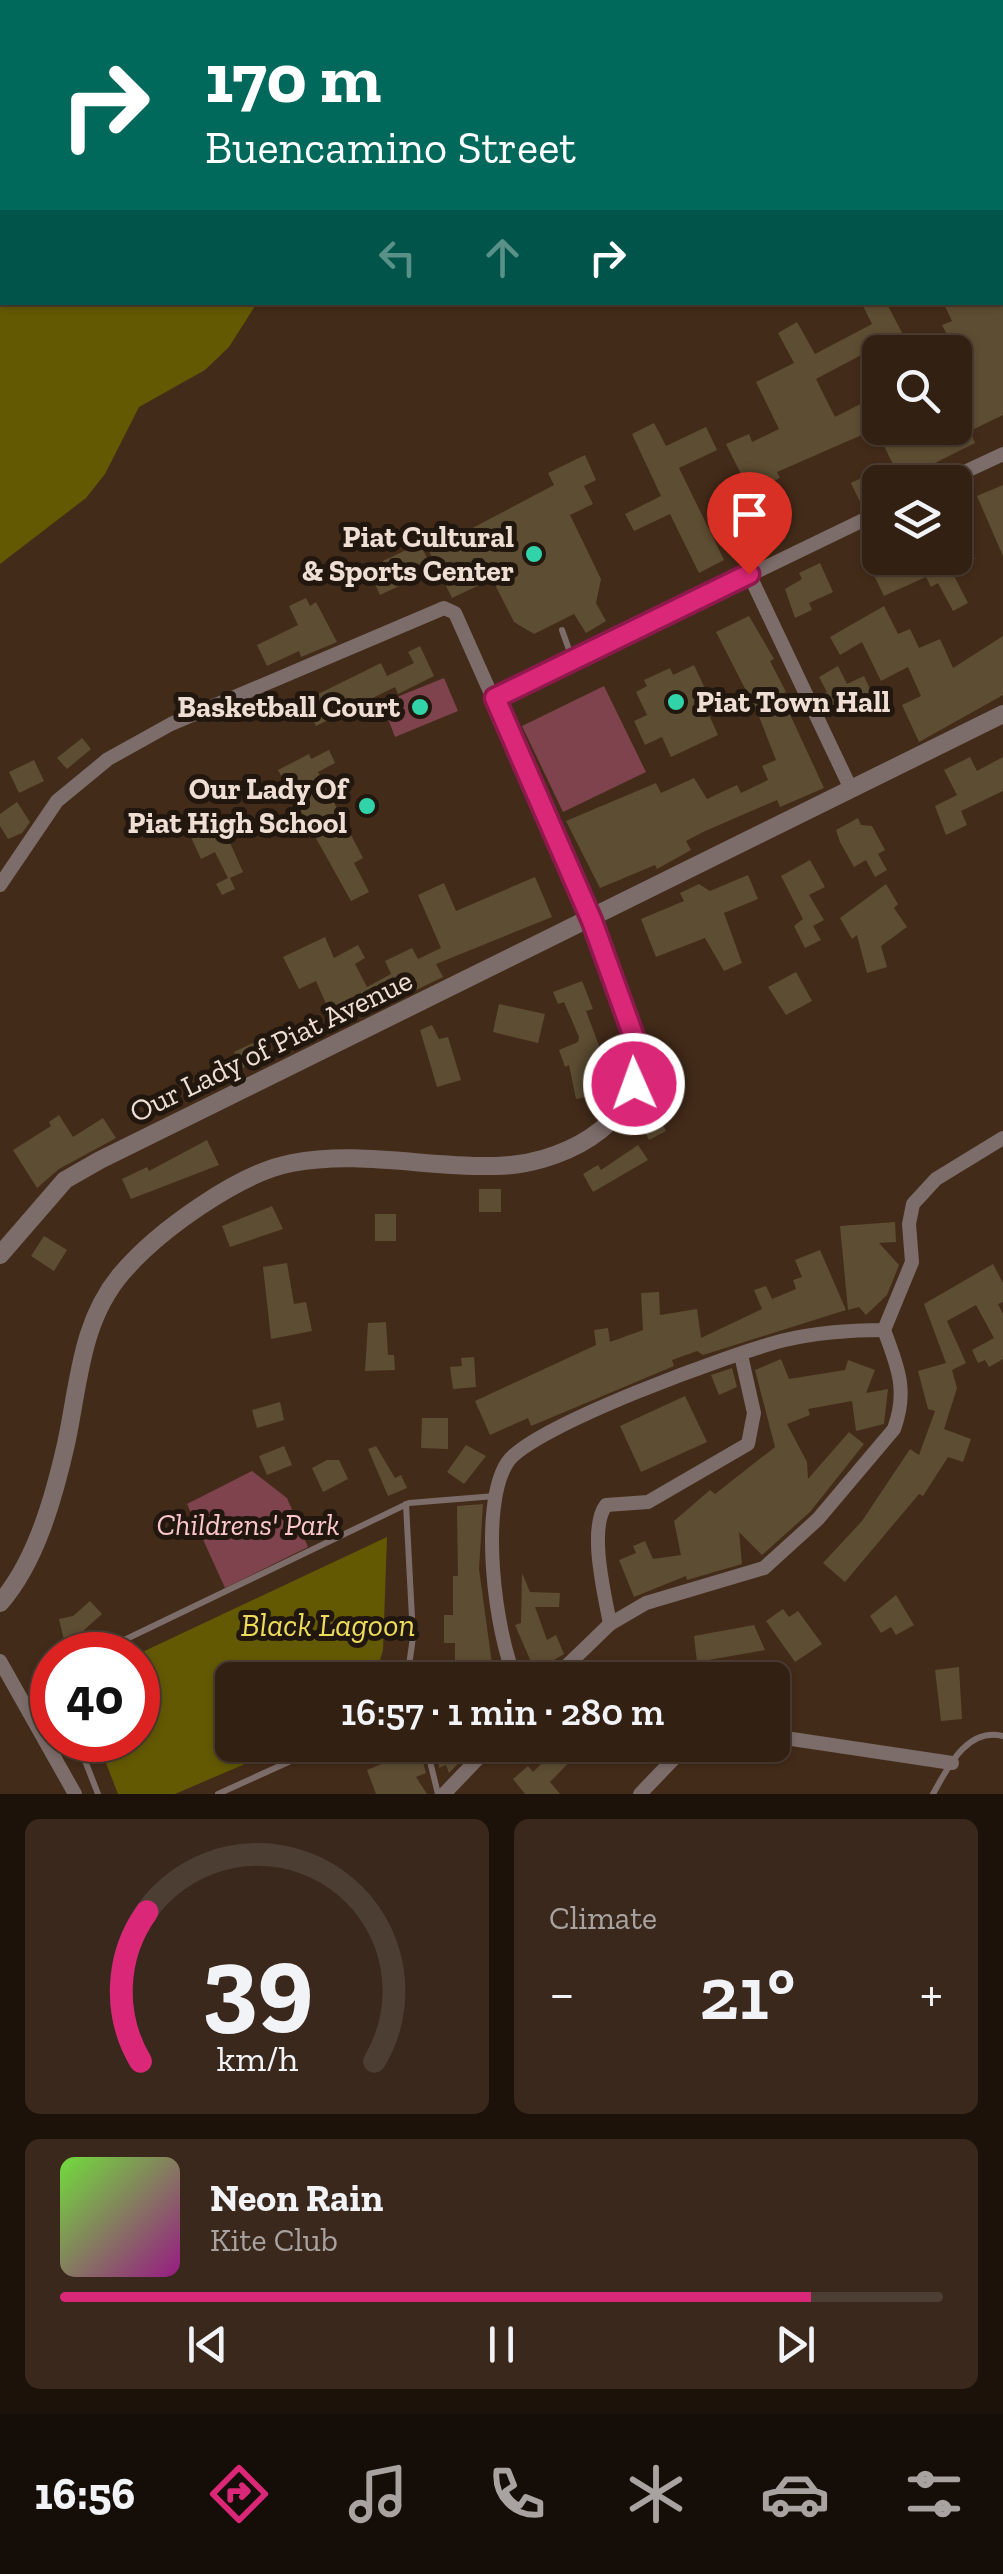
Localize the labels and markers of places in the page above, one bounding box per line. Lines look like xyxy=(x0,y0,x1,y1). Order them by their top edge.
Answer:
pin xyxy=(707,472,792,575)
place label: Piat Cultural & Sports Center xyxy=(302,519,514,589)
marker: Piat Cultural & Sports Center xyxy=(523,543,545,565)
place label: Piat Town Hall xyxy=(696,684,891,720)
place label: Basketball Court xyxy=(177,689,401,725)
marker: Piat Town Hall xyxy=(665,691,687,713)
marker: Basketball Court xyxy=(409,696,431,718)
place label: Our Lady Of Piat High School xyxy=(127,771,350,841)
marker: Our Lady Of Piat High School xyxy=(356,795,378,817)

